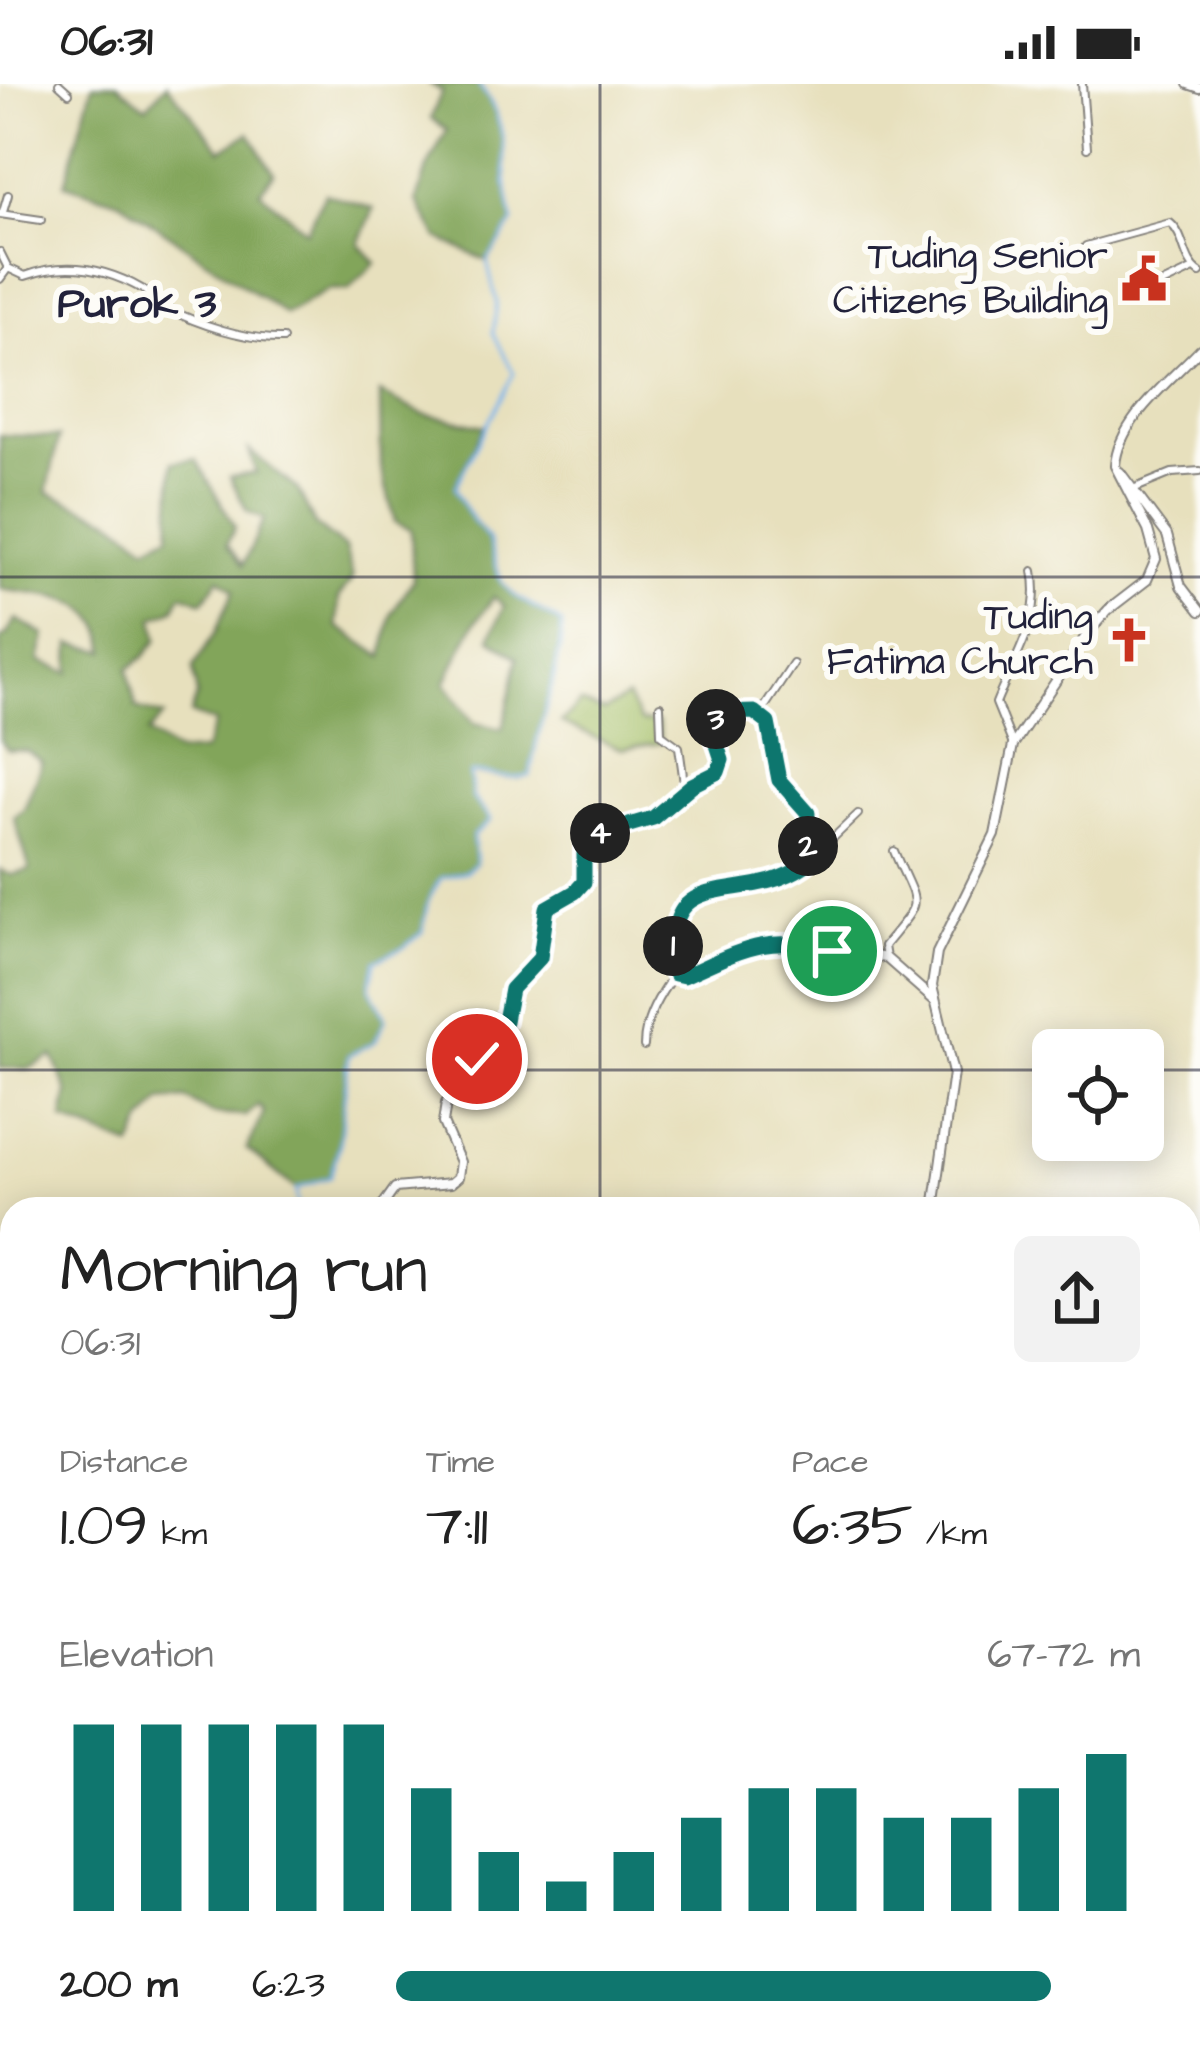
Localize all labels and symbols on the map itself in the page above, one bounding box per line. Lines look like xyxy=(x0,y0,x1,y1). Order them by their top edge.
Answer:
place label: Tuding Senior Citizens Building xyxy=(833,230,1108,329)
public building icon: Tuding Senior Citizens Building xyxy=(1119,254,1169,304)
district label: Purok 3 xyxy=(58,276,217,334)
place label: Tuding Fatima Church xyxy=(826,591,1093,690)
church icon: Tuding Fatima Church xyxy=(1104,615,1154,665)
pin: 3 xyxy=(686,689,746,749)
pin: 4 xyxy=(570,803,630,863)
pin: 2 xyxy=(778,816,838,876)
pin xyxy=(781,900,883,1002)
pin: 1 xyxy=(643,916,703,976)
pin xyxy=(426,1008,528,1110)

